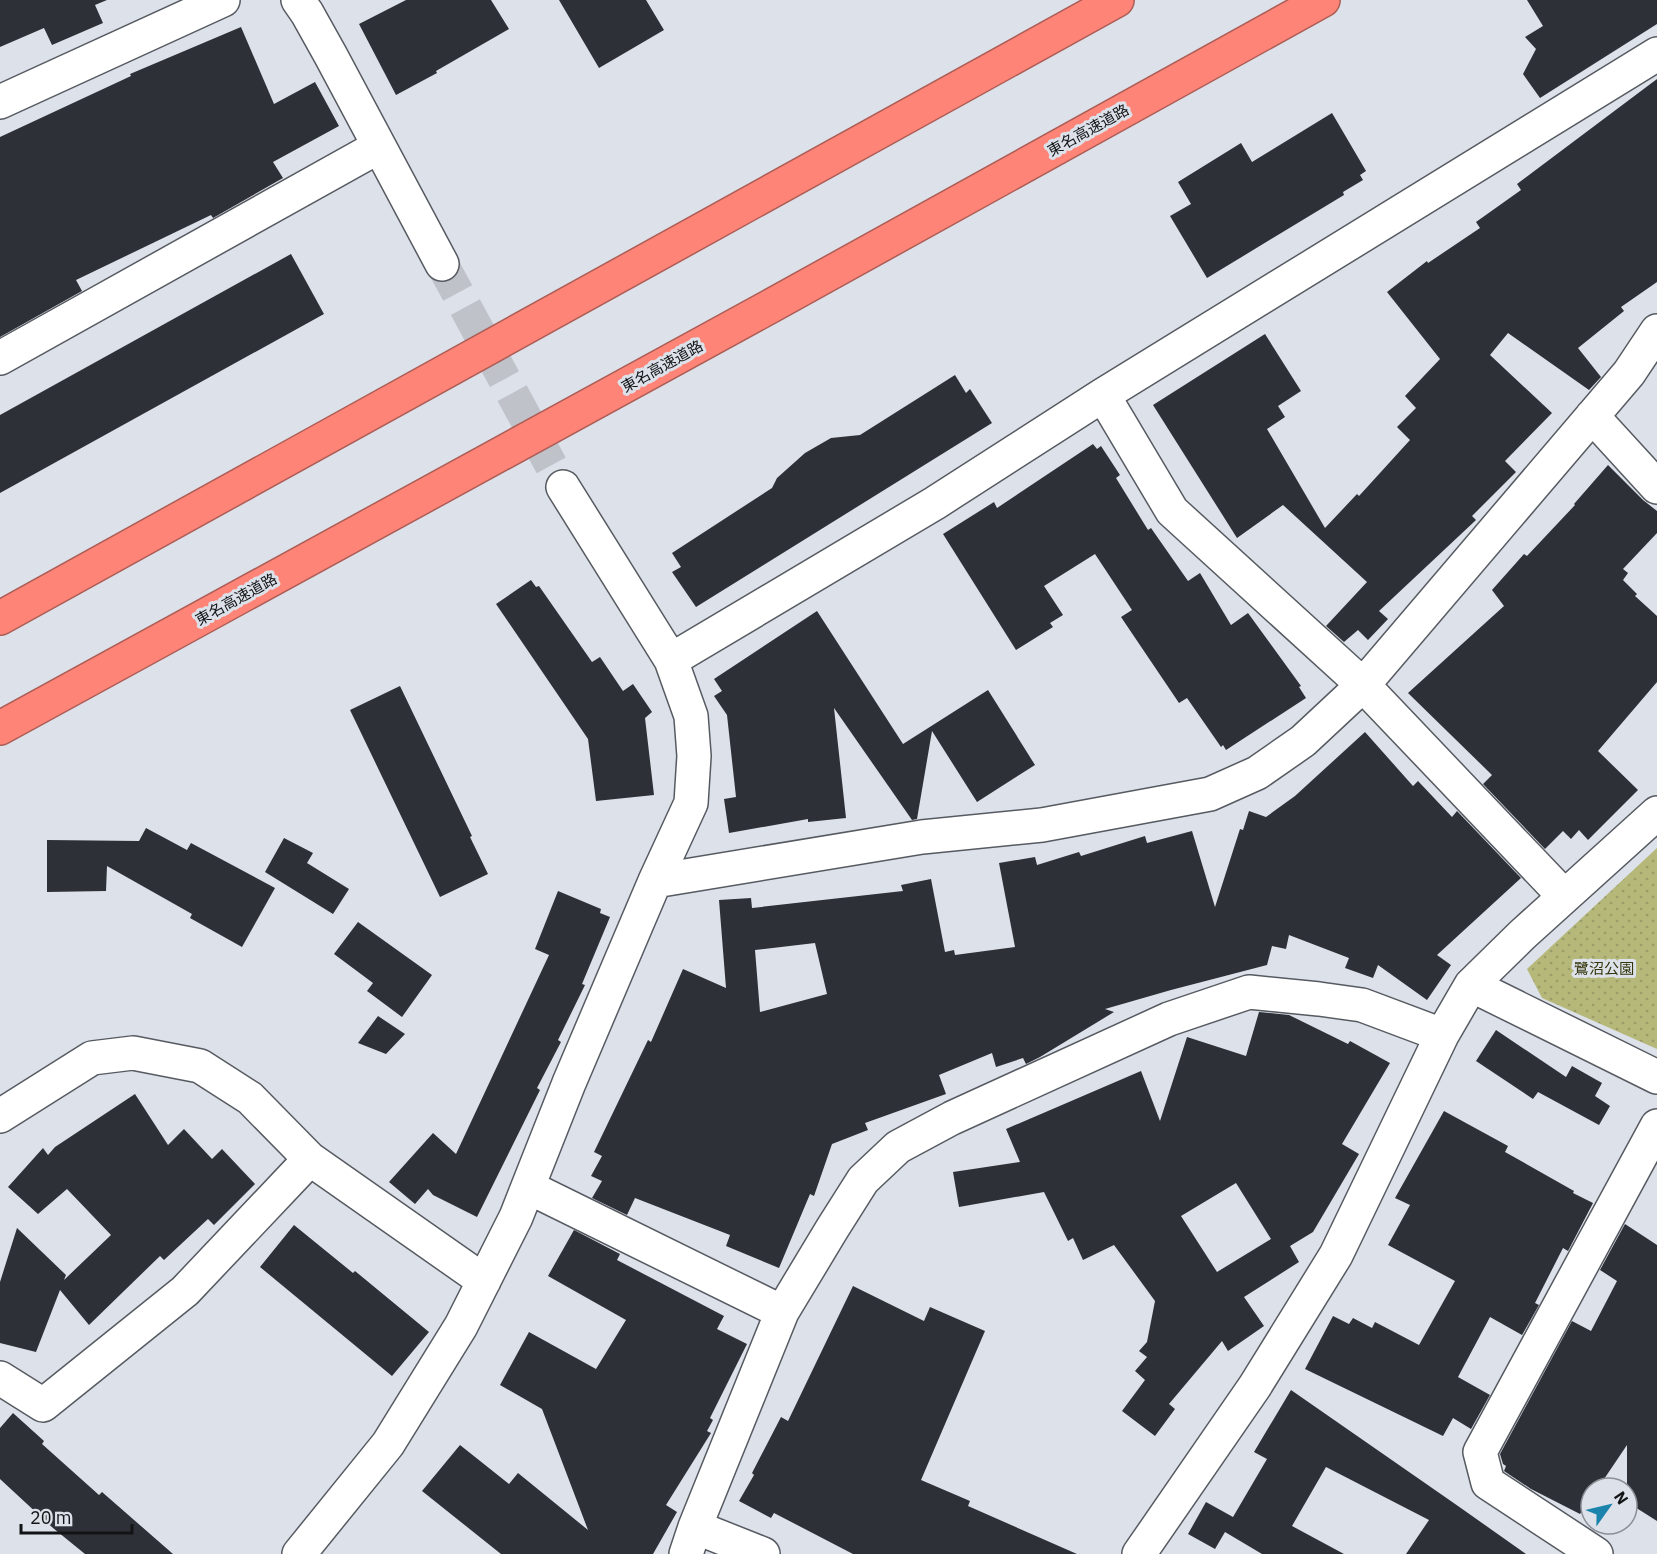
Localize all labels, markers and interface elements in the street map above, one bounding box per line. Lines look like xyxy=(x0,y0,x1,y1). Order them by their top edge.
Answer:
street label: 東名高速道路 xyxy=(1044,100,1132,160)
street label: 東名高速道路 xyxy=(618,336,706,396)
street label: 東名高速道路 xyxy=(192,569,280,629)
park label: 鷺沼公園 xyxy=(1574,959,1634,978)
north arrow xyxy=(1579,1476,1639,1536)
text: N xyxy=(1610,1487,1633,1508)
scale bar xyxy=(21,1497,132,1535)
text: 20 m xyxy=(30,1506,72,1529)

